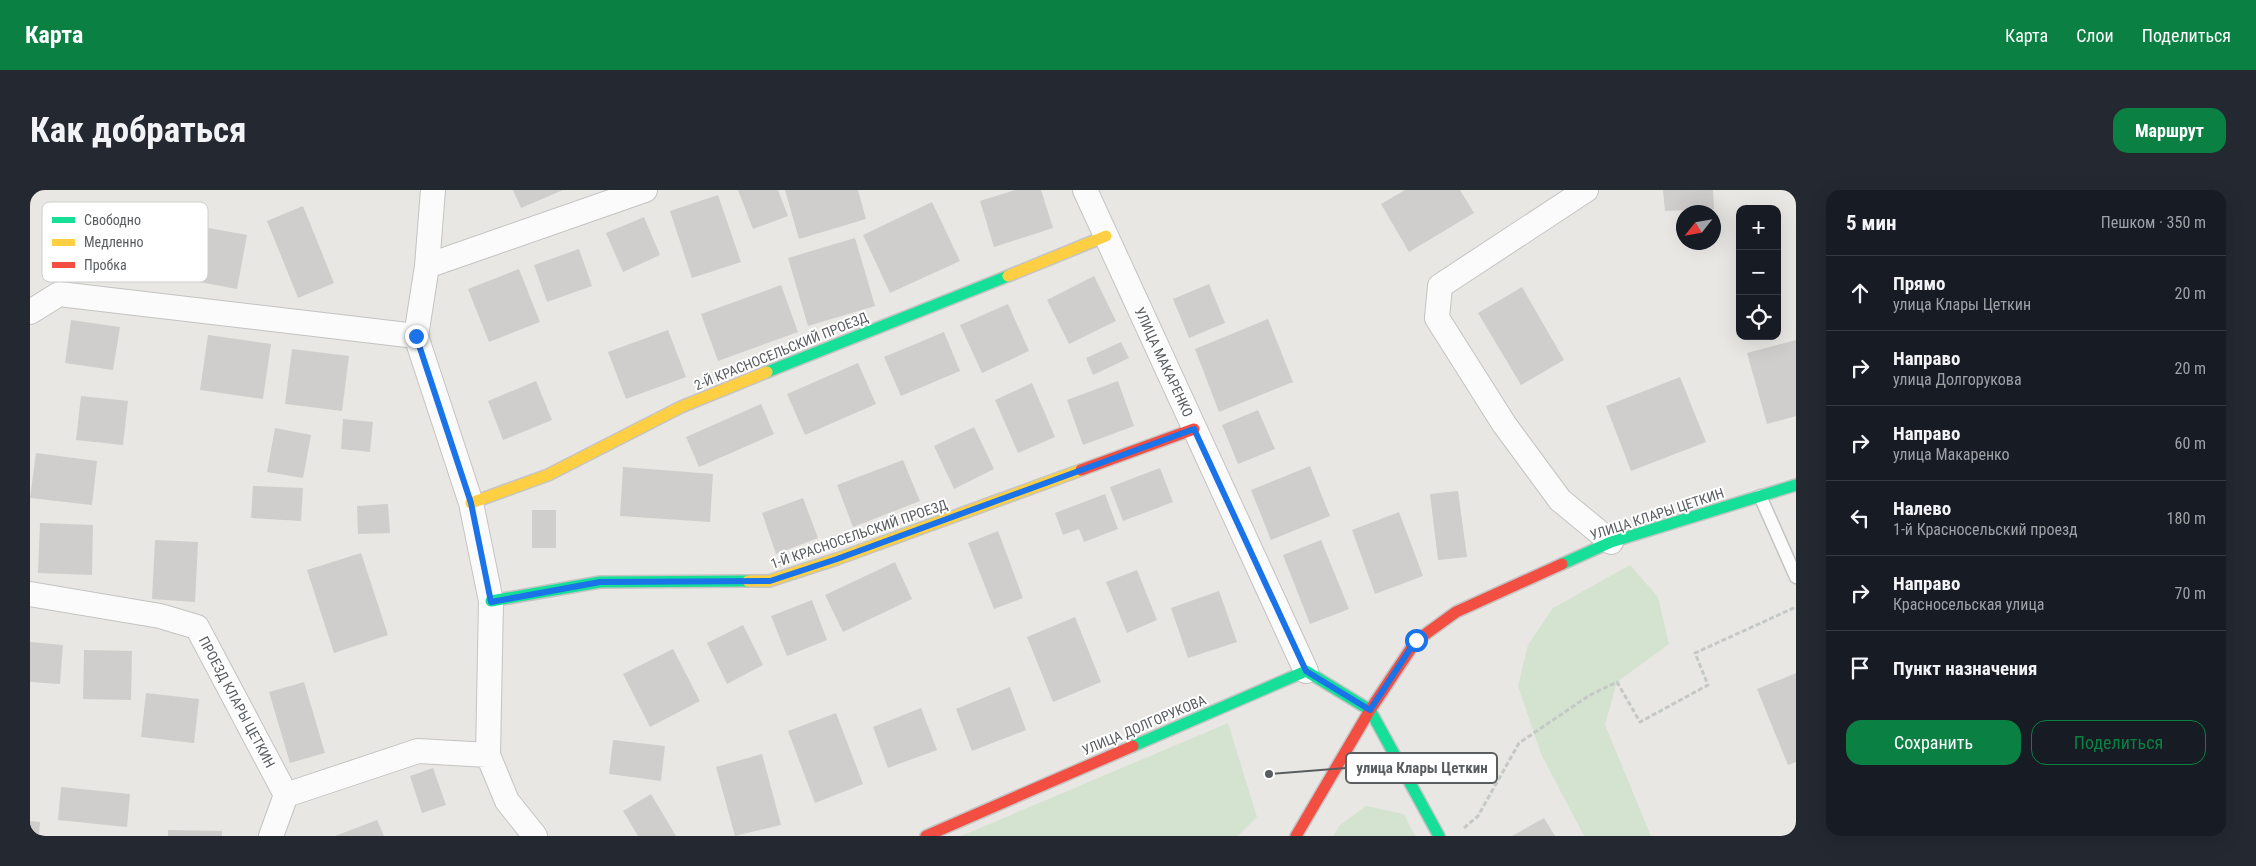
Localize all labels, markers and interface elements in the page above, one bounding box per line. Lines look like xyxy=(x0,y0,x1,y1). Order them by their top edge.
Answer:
text: Карта xyxy=(25,21,83,49)
text: Карта xyxy=(2005,25,2048,46)
text: Слои xyxy=(2076,25,2114,46)
text: Поделиться xyxy=(2142,25,2231,46)
button: Маршрут xyxy=(2113,108,2226,153)
text: Как добраться xyxy=(30,110,246,151)
legend xyxy=(42,202,208,282)
north arrow xyxy=(1676,205,1721,250)
map controls xyxy=(1736,205,1781,340)
button: + xyxy=(1736,205,1781,250)
text: 5 мин xyxy=(1846,211,1896,235)
text: Свободно xyxy=(84,212,141,228)
text: Пешком · 350 m xyxy=(2101,213,2206,232)
text: Медленно xyxy=(84,234,144,250)
button: − xyxy=(1736,250,1781,295)
text: Пробка xyxy=(84,257,127,273)
text: Прямо xyxy=(1893,272,1946,295)
icon: ahead xyxy=(1846,279,1874,307)
text: 20 m xyxy=(2174,284,2206,303)
button: locate xyxy=(1736,295,1781,340)
text: улица Клары Цеткин xyxy=(1893,295,2031,314)
street label: УЛИЦА МАКАРЕНКО xyxy=(1132,305,1196,419)
street label: 2-Й КРАСНОСЕЛЬСКИЙ ПРОЕЗД xyxy=(692,309,870,393)
route end xyxy=(405,325,428,348)
text: Направо xyxy=(1893,347,1960,370)
icon: right xyxy=(1846,354,1874,382)
text: 20 m xyxy=(2174,359,2206,378)
text: улица Долгорукова xyxy=(1893,370,2022,389)
text: Направо xyxy=(1893,422,1960,445)
icon: right xyxy=(1846,429,1874,457)
text: 60 m xyxy=(2174,434,2206,453)
text: улица Макаренко xyxy=(1893,445,2010,464)
street label: УЛИЦА КЛАРЫ ЦЕТКИН xyxy=(1588,485,1726,543)
street label: 1-Й КРАСНОСЕЛЬСКИЙ ПРОЕЗД xyxy=(769,496,949,572)
text: Налево xyxy=(1893,497,1951,520)
icon: left xyxy=(1846,504,1874,532)
text: 180 m xyxy=(2167,509,2206,528)
text: 1-й Красносельский проезд xyxy=(1893,520,2078,539)
text: Направо xyxy=(1893,572,1960,595)
icon: right xyxy=(1846,579,1874,607)
text: 70 m xyxy=(2174,584,2206,603)
text: Красносельская улица xyxy=(1893,595,2044,614)
route start xyxy=(1405,629,1428,652)
street label: ПРОЕЗД КЛАРЫ ЦЕТКИН xyxy=(196,634,278,770)
icon: arrive xyxy=(1846,654,1874,682)
text: Пункт назначения xyxy=(1893,657,2037,680)
street label: УЛИЦА ДОЛГОРУКОВА xyxy=(1080,692,1208,758)
button: Сохранить xyxy=(1846,720,2021,765)
button: Поделиться xyxy=(2031,720,2206,765)
callout: улица Клары Цеткин xyxy=(1346,753,1497,783)
text: улица Клары Цеткин xyxy=(1356,759,1488,777)

